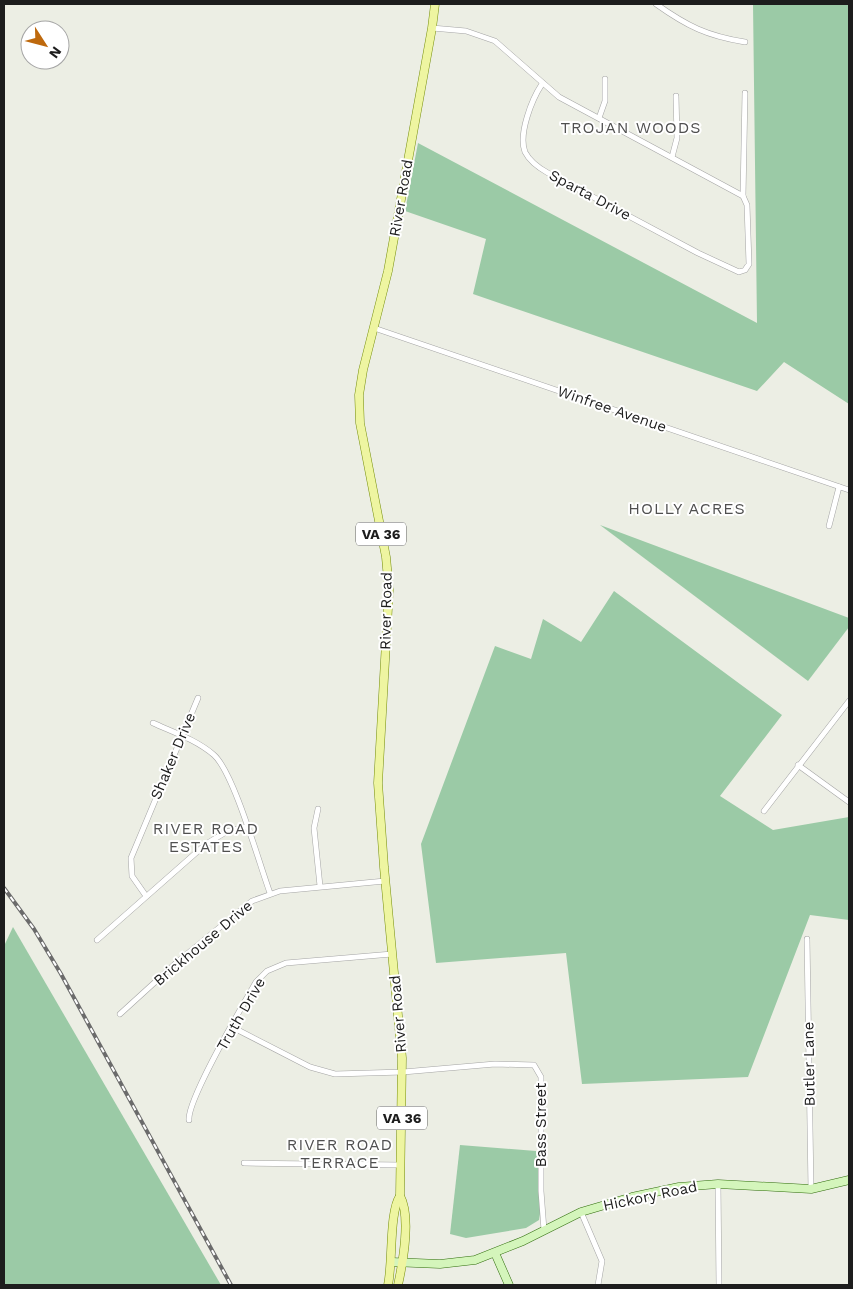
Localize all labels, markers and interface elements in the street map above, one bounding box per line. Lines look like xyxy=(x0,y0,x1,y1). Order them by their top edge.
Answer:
north arrow xyxy=(20,20,70,70)
text: N xyxy=(46,44,65,62)
district label: TROJAN WOODS xyxy=(560,118,702,137)
street label: River Road xyxy=(385,158,417,238)
street label: Sparta Drive xyxy=(546,166,634,224)
street label: Winfree Avenue xyxy=(555,382,669,436)
district label: HOLLY ACRES xyxy=(628,499,746,518)
road number: VA 36 xyxy=(356,522,406,546)
street label: River Road xyxy=(376,572,396,650)
street label: Shaker Drive xyxy=(147,710,199,802)
district label: RIVER ROAD ESTATES xyxy=(153,819,259,856)
street label: Brickhouse Drive xyxy=(150,896,256,990)
street label: Truth Drive xyxy=(213,974,269,1054)
street label: River Road xyxy=(386,974,410,1054)
street label: Butler Lane xyxy=(799,1021,819,1107)
street label: Bass Street xyxy=(532,1082,550,1167)
road number: VA 36 xyxy=(377,1106,427,1130)
district label: RIVER ROAD TERRACE xyxy=(287,1135,393,1172)
street label: Hickory Road xyxy=(601,1177,699,1215)

